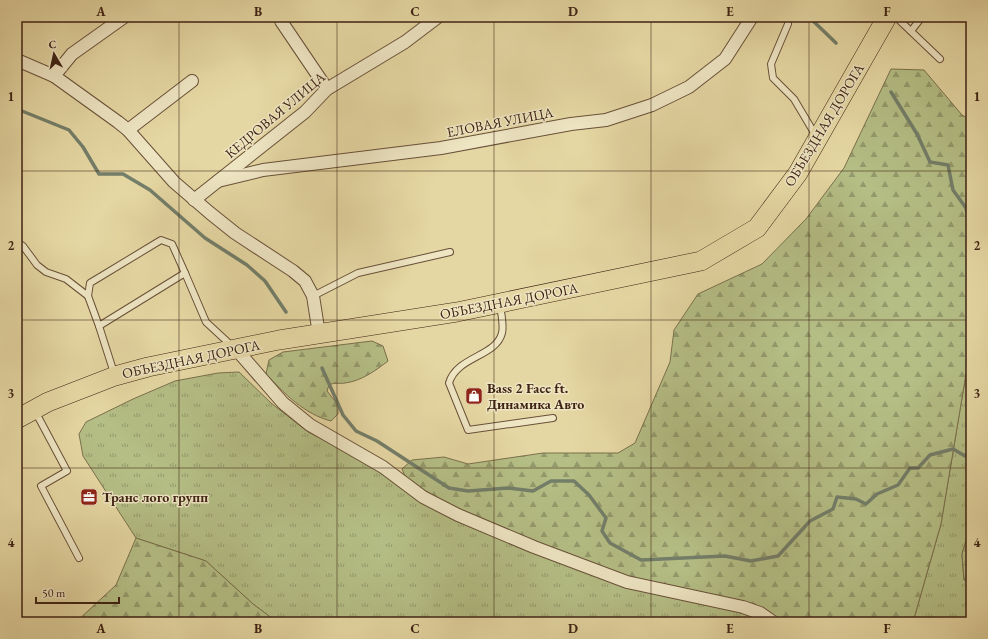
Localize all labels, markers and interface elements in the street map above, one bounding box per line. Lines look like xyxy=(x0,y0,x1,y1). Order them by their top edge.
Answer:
text: A xyxy=(95,3,106,20)
text: B xyxy=(254,3,262,20)
text: C xyxy=(410,3,420,20)
text: D xyxy=(568,3,578,20)
text: E xyxy=(726,3,734,20)
text: F xyxy=(883,3,891,20)
north arrow xyxy=(34,34,74,74)
text: С xyxy=(47,37,58,52)
street label: ОБЪЕЗДНАЯ ДОРОГА xyxy=(780,60,868,190)
street label: КЕДРОВАЯ УЛИЦА xyxy=(221,68,329,162)
text: 1 xyxy=(8,88,15,105)
text: 1 xyxy=(974,88,981,105)
street label: ЕЛОВАЯ УЛИЦА xyxy=(445,103,555,141)
text: 2 xyxy=(8,237,15,254)
text: 2 xyxy=(974,237,981,254)
street label: ОБЪЕЗДНАЯ ДОРОГА xyxy=(438,279,580,323)
street label: ОБЪЕЗДНАЯ ДОРОГА xyxy=(120,336,262,382)
place label: Bass 2 Face ft. Динамика Авто xyxy=(487,379,584,413)
text: 3 xyxy=(8,385,15,402)
text: 3 xyxy=(974,385,981,402)
shop icon: Bass 2 Face ft. Динамика Авто xyxy=(464,386,484,406)
office icon: Транс лого групп xyxy=(79,487,99,507)
place label: Транс лого групп xyxy=(102,488,208,506)
text: 4 xyxy=(8,534,15,551)
text: 4 xyxy=(974,534,981,551)
scale bar xyxy=(36,579,119,605)
text: 50 m xyxy=(42,585,66,601)
text: A xyxy=(95,620,106,637)
text: B xyxy=(254,620,262,637)
text: C xyxy=(410,620,420,637)
text: D xyxy=(568,620,578,637)
text: E xyxy=(726,620,734,637)
text: F xyxy=(883,620,891,637)

